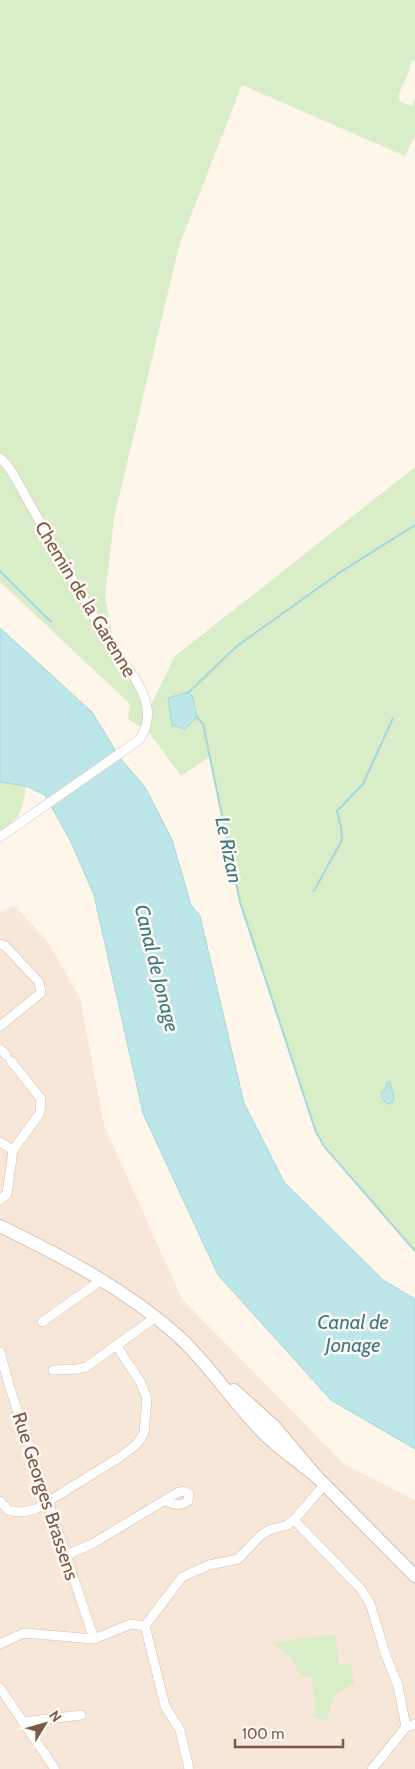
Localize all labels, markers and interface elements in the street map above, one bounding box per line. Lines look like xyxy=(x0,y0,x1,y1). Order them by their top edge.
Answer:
street label: Chemin de la Garenne xyxy=(30,517,141,682)
water label: Le Rizan xyxy=(210,815,248,885)
water label: Canal de Jonage xyxy=(130,902,184,1034)
water label: Canal de Jonage xyxy=(317,1310,389,1357)
street label: Rue Georges Brassens xyxy=(7,1409,84,1583)
north arrow xyxy=(20,1699,70,1749)
text: N xyxy=(45,1707,66,1726)
scale bar xyxy=(235,1716,342,1748)
text: 100 m xyxy=(242,1725,284,1743)

